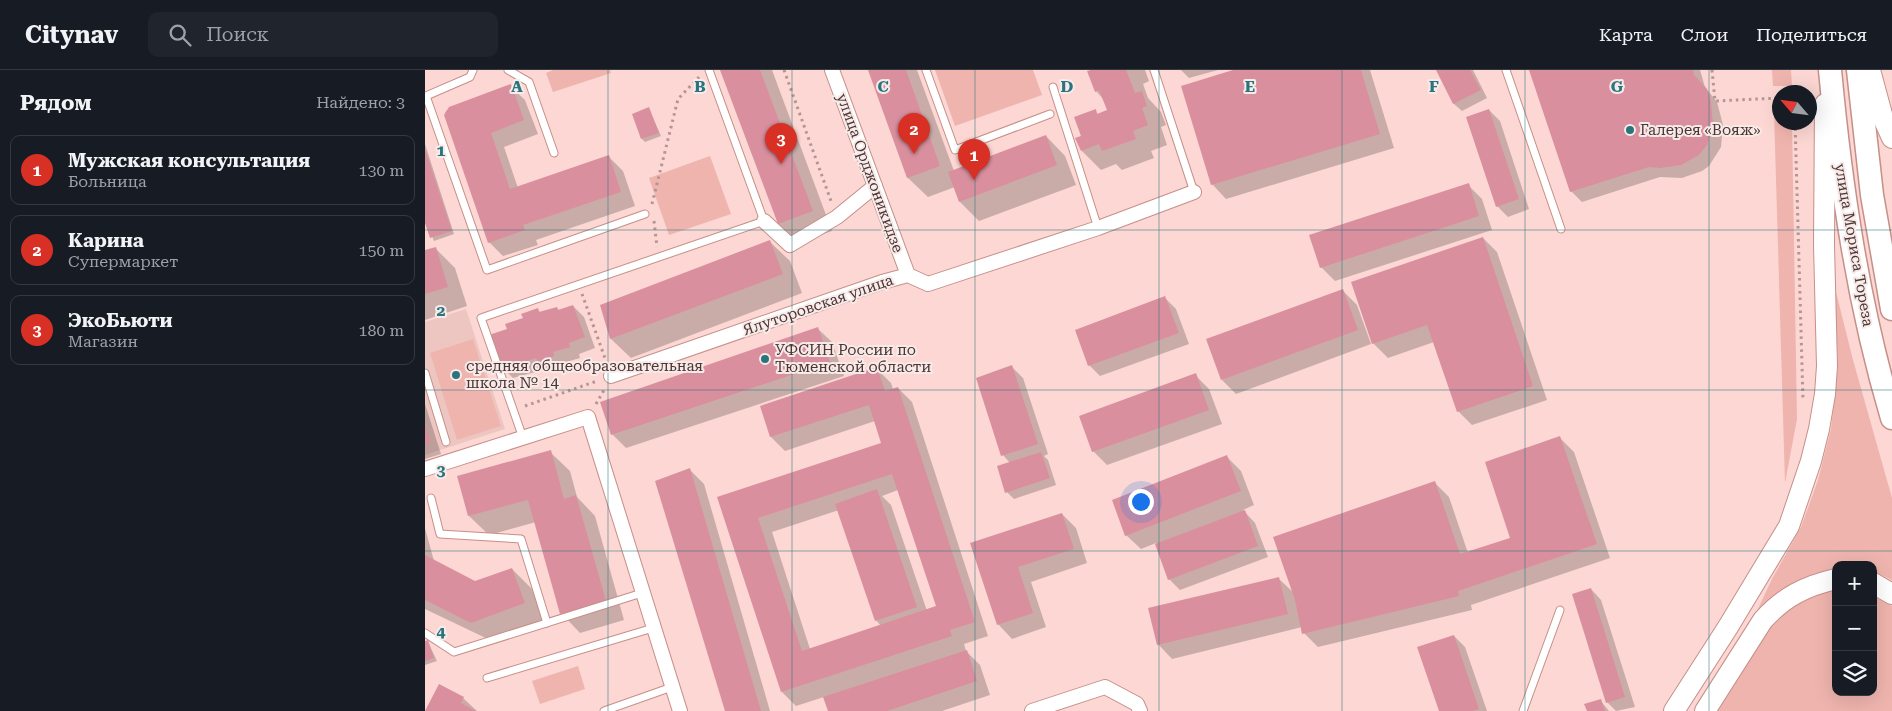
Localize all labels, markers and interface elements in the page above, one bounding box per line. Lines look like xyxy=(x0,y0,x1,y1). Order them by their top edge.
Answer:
search box xyxy=(148,12,498,57)
text: Citynav xyxy=(25,21,118,49)
icon: search xyxy=(166,21,194,49)
text: Поиск xyxy=(206,23,269,46)
text: Карта xyxy=(1599,24,1653,45)
text: Слои xyxy=(1681,24,1728,45)
text: Поделиться xyxy=(1756,24,1867,45)
text: A xyxy=(511,77,523,96)
text: B xyxy=(694,77,706,96)
text: C xyxy=(877,77,889,96)
text: D xyxy=(1061,77,1074,96)
text: E xyxy=(1245,77,1255,96)
text: F xyxy=(1429,77,1439,96)
text: G xyxy=(1611,77,1624,96)
north arrow xyxy=(1772,85,1817,130)
text: Рядом xyxy=(20,91,92,115)
street label: улица Орджоникидзе xyxy=(833,91,907,255)
text: Найдено: 3 xyxy=(316,93,405,112)
pin: 2 xyxy=(898,113,930,154)
place label: Галерея «Вояж» xyxy=(1640,121,1761,139)
pin: 3 xyxy=(765,123,797,164)
marker: Галерея «Вояж» xyxy=(1624,124,1636,136)
pin: 1 xyxy=(958,139,990,180)
text: 1 xyxy=(437,141,446,160)
text: Мужская консультация xyxy=(68,149,310,172)
text: 1 xyxy=(33,161,41,180)
text: 130 m xyxy=(358,161,404,180)
street label: улица Мориса Тореза xyxy=(1831,162,1877,328)
text: Больница xyxy=(68,172,147,191)
text: Карина xyxy=(68,229,144,252)
text: 2 xyxy=(33,241,41,260)
text: 150 m xyxy=(358,241,404,260)
text: Супермаркет xyxy=(68,252,178,271)
street label: Ялуторовская улица xyxy=(741,271,895,339)
text: 2 xyxy=(437,301,446,320)
text: ЭкоБьюти xyxy=(68,309,173,332)
text: 3 xyxy=(33,321,41,340)
text: 180 m xyxy=(358,321,404,340)
text: Магазин xyxy=(68,332,138,351)
place label: УФСИН России по Тюменской области xyxy=(775,341,931,376)
marker: УФСИН России по Тюменской области xyxy=(759,353,771,365)
place label: средняя общеобразовательная школа № 14 xyxy=(466,357,703,392)
marker: средняя общеобразовательная школа № 14 xyxy=(450,369,462,381)
text: 3 xyxy=(437,461,446,480)
your location xyxy=(1128,489,1154,515)
map controls xyxy=(1832,561,1877,696)
button: + xyxy=(1832,561,1877,606)
button: − xyxy=(1832,606,1877,651)
text: 4 xyxy=(437,622,446,641)
button: layers xyxy=(1832,651,1877,696)

